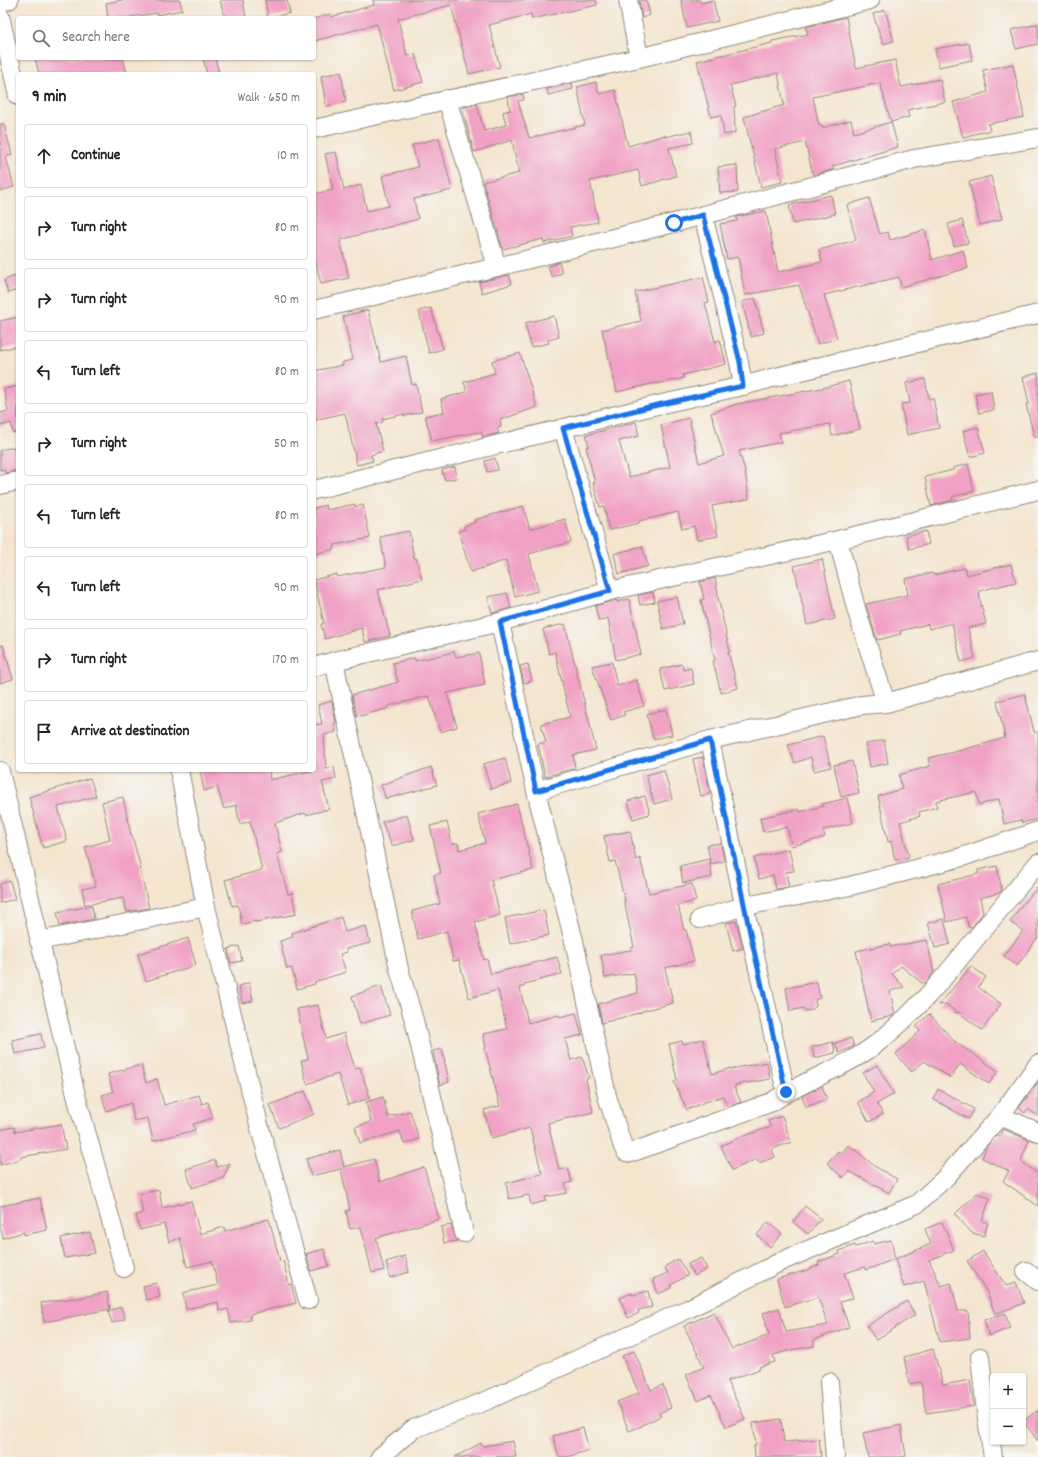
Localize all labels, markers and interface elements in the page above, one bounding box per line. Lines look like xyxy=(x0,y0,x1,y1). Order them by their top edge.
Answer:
search box xyxy=(16,16,316,60)
icon: search xyxy=(30,27,52,49)
text: Search here xyxy=(62,27,130,49)
text: 9 min xyxy=(32,86,66,110)
text: Walk · 650 m xyxy=(238,89,300,108)
icon: ahead xyxy=(33,145,55,167)
text: Continue xyxy=(71,145,120,167)
text: 10 m xyxy=(277,147,299,166)
route start xyxy=(665,214,683,232)
icon: right xyxy=(33,217,55,239)
text: Turn right xyxy=(71,217,127,239)
text: 80 m xyxy=(275,219,299,238)
icon: right xyxy=(33,289,55,311)
text: Turn right xyxy=(71,289,127,311)
text: 90 m xyxy=(274,291,299,310)
icon: left xyxy=(33,361,55,383)
text: Turn left xyxy=(71,361,120,383)
text: 80 m xyxy=(275,363,299,382)
icon: right xyxy=(33,433,55,455)
text: Turn right xyxy=(71,433,127,455)
text: 50 m xyxy=(274,435,299,454)
icon: left xyxy=(33,505,55,527)
text: Turn left xyxy=(71,505,120,527)
text: 80 m xyxy=(275,507,299,526)
icon: left xyxy=(33,577,55,599)
text: Turn left xyxy=(71,577,120,599)
text: 90 m xyxy=(274,579,299,598)
icon: right xyxy=(33,649,55,671)
text: Turn right xyxy=(71,649,127,671)
text: 170 m xyxy=(272,651,299,670)
icon: arrive xyxy=(33,721,55,743)
text: Arrive at destination xyxy=(71,721,189,743)
route end xyxy=(777,1083,795,1101)
map controls xyxy=(990,1373,1026,1445)
button: + xyxy=(990,1373,1026,1409)
button: − xyxy=(990,1409,1026,1445)

